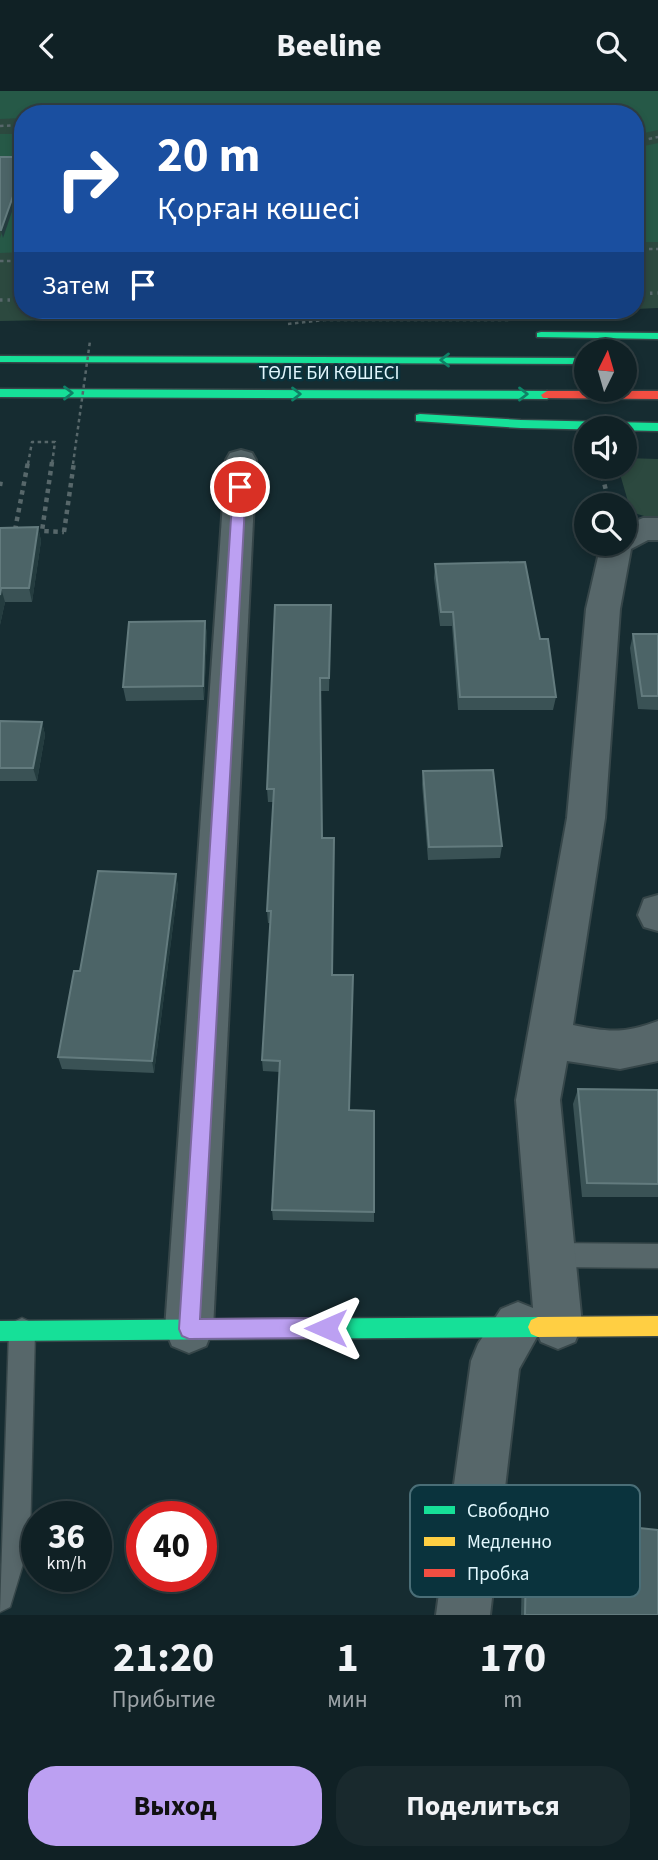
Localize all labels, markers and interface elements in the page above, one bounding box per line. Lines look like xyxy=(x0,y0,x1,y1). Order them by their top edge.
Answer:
text: Beeline xyxy=(276,23,382,69)
icon: back xyxy=(28,27,66,65)
icon: search xyxy=(592,27,630,65)
text: 20 m xyxy=(157,121,261,191)
icon: right xyxy=(42,133,133,224)
text: Қорған көшесі xyxy=(157,186,360,232)
icon: arrive xyxy=(124,266,162,304)
text: Затем xyxy=(42,267,110,304)
north arrow xyxy=(574,339,637,403)
map controls xyxy=(574,339,637,556)
one-way arrow xyxy=(439,352,449,368)
street label: ТӨЛЕ БИ КӨШЕСІ xyxy=(258,360,400,387)
one-way arrow xyxy=(63,385,74,401)
one-way arrow xyxy=(290,386,301,401)
one-way arrow xyxy=(518,386,529,402)
button: sound xyxy=(574,416,637,479)
pin xyxy=(210,457,270,517)
icon: arrive xyxy=(221,468,259,506)
button: search xyxy=(574,493,637,556)
position arrow xyxy=(289,1291,363,1365)
legend xyxy=(410,1485,640,1597)
text: Свободно xyxy=(467,1498,550,1525)
speed limit sign: 40 xyxy=(126,1501,217,1592)
text: 36 xyxy=(48,1512,85,1562)
text: Медленно xyxy=(467,1529,552,1556)
text: km/h xyxy=(47,1551,86,1576)
text: Пробка xyxy=(467,1561,529,1588)
text: 21:20 xyxy=(113,1628,214,1688)
text: 1 xyxy=(336,1628,359,1688)
text: 170 xyxy=(480,1628,546,1688)
text: Прибытие xyxy=(112,1683,215,1716)
text: мин xyxy=(327,1683,368,1716)
text: m xyxy=(503,1683,522,1716)
button: Выход xyxy=(28,1766,322,1846)
button: Поделиться xyxy=(336,1766,630,1846)

